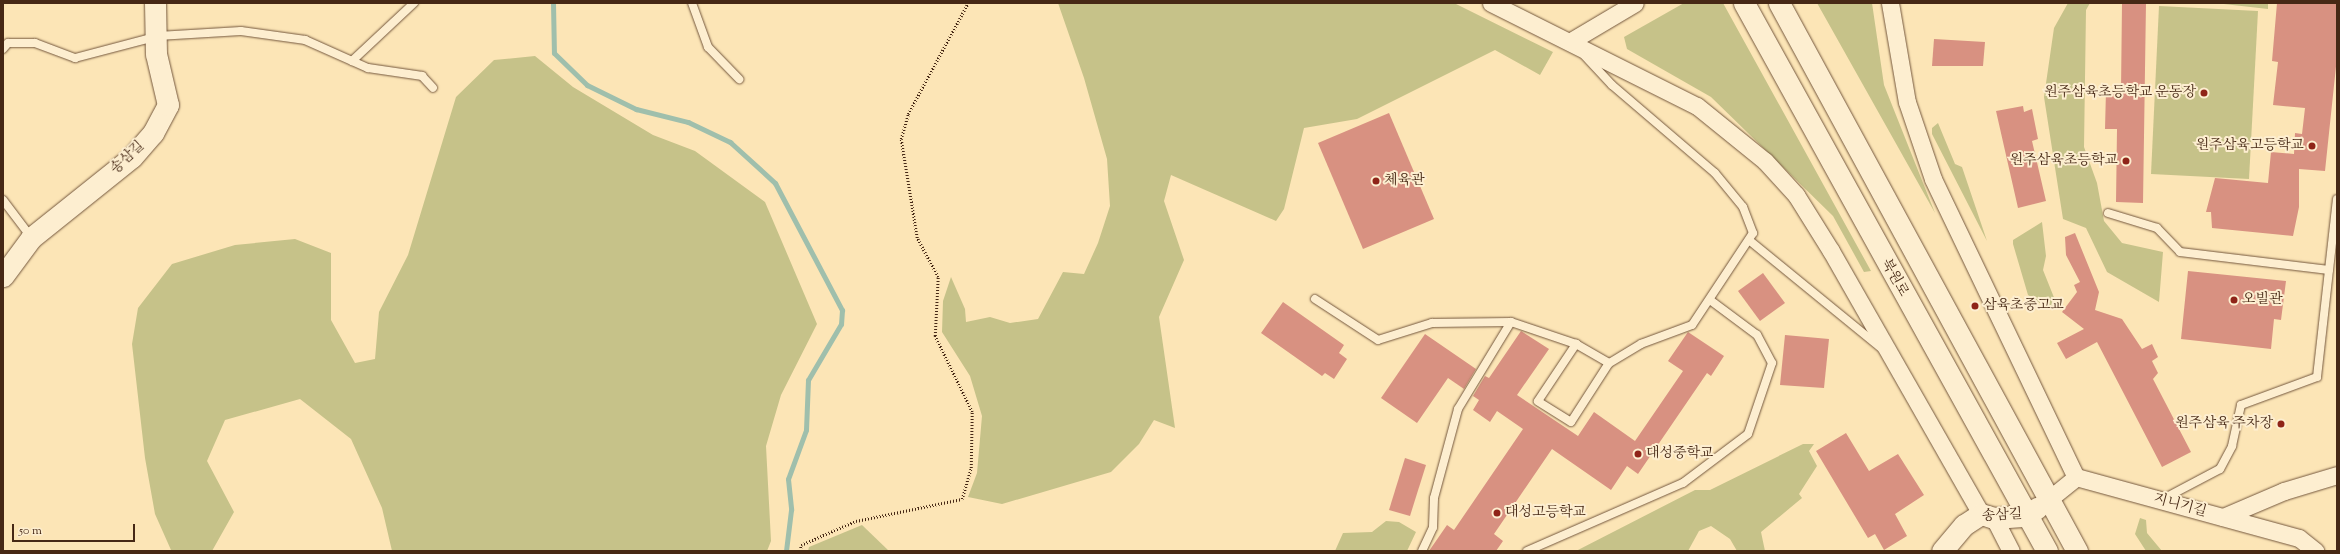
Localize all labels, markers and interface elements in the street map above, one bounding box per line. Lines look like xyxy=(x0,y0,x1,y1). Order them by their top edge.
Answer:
place label: 원주삼육초등학교 운동장 xyxy=(2044,85,2196,101)
marker: 원주삼육초등학교 운동장 xyxy=(2199,88,2209,98)
street label: 송삼길 xyxy=(107,138,149,178)
place label: 원주삼육고등학교 xyxy=(2196,138,2304,154)
marker: 원주삼육고등학교 xyxy=(2307,141,2317,151)
place label: 원주삼육초등학교 xyxy=(2010,153,2118,169)
marker: 원주삼육초등학교 xyxy=(2121,156,2131,166)
place label: 체육관 xyxy=(1384,173,1425,189)
marker: 체육관 xyxy=(1371,176,1381,186)
street label: 북원로 xyxy=(1877,256,1911,300)
place label: 오빌관 xyxy=(2242,292,2283,308)
marker: 오빌관 xyxy=(2229,295,2239,305)
place label: 삼육초중고교 xyxy=(1983,298,2064,314)
marker: 삼육초중고교 xyxy=(1970,301,1980,311)
place label: 원주삼육 주차장 xyxy=(2175,416,2273,432)
marker: 원주삼육 주차장 xyxy=(2276,419,2286,429)
place label: 대성중학교 xyxy=(1646,446,1714,462)
marker: 대성중학교 xyxy=(1633,449,1643,459)
street label: 지니기길 xyxy=(2152,491,2208,521)
place label: 대성고등학교 xyxy=(1505,505,1586,521)
street label: 송삼길 xyxy=(1981,507,2023,525)
marker: 대성고등학교 xyxy=(1492,508,1502,518)
scale bar xyxy=(14,516,137,542)
text: 50 m xyxy=(19,522,42,540)

